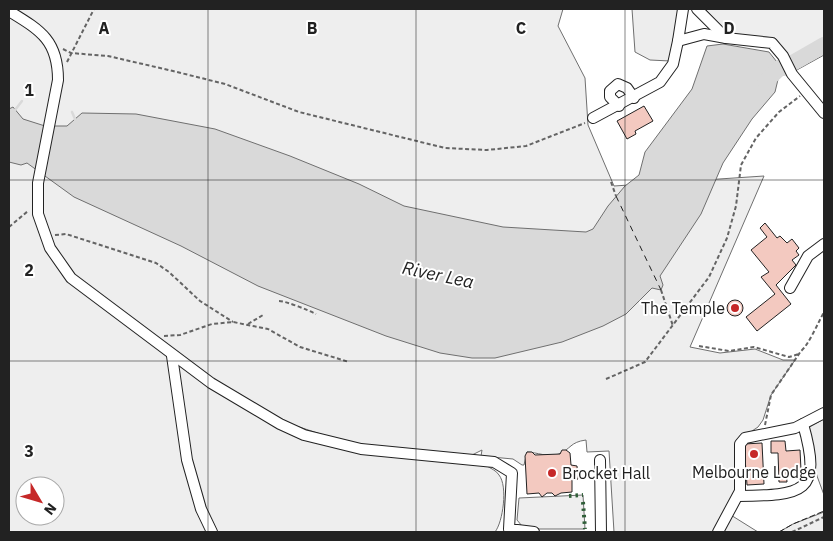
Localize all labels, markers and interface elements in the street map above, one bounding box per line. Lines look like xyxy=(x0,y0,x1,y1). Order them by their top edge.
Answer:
text: A xyxy=(99,18,110,38)
text: B xyxy=(307,18,318,38)
text: C xyxy=(516,18,526,38)
text: D xyxy=(723,18,735,38)
text: 1 xyxy=(24,80,34,100)
water label: River Lea xyxy=(400,256,476,293)
text: 2 xyxy=(24,260,34,280)
place label: The Temple xyxy=(641,298,725,318)
marker: The Temple xyxy=(729,302,741,314)
text: 3 xyxy=(24,441,34,461)
marker: Melbourne Lodge xyxy=(748,448,760,460)
place label: Melbourne Lodge xyxy=(692,462,816,482)
place label: Brocket Hall xyxy=(562,463,650,483)
marker: Brocket Hall xyxy=(546,467,558,479)
north arrow xyxy=(15,476,65,526)
text: N xyxy=(40,499,60,519)

